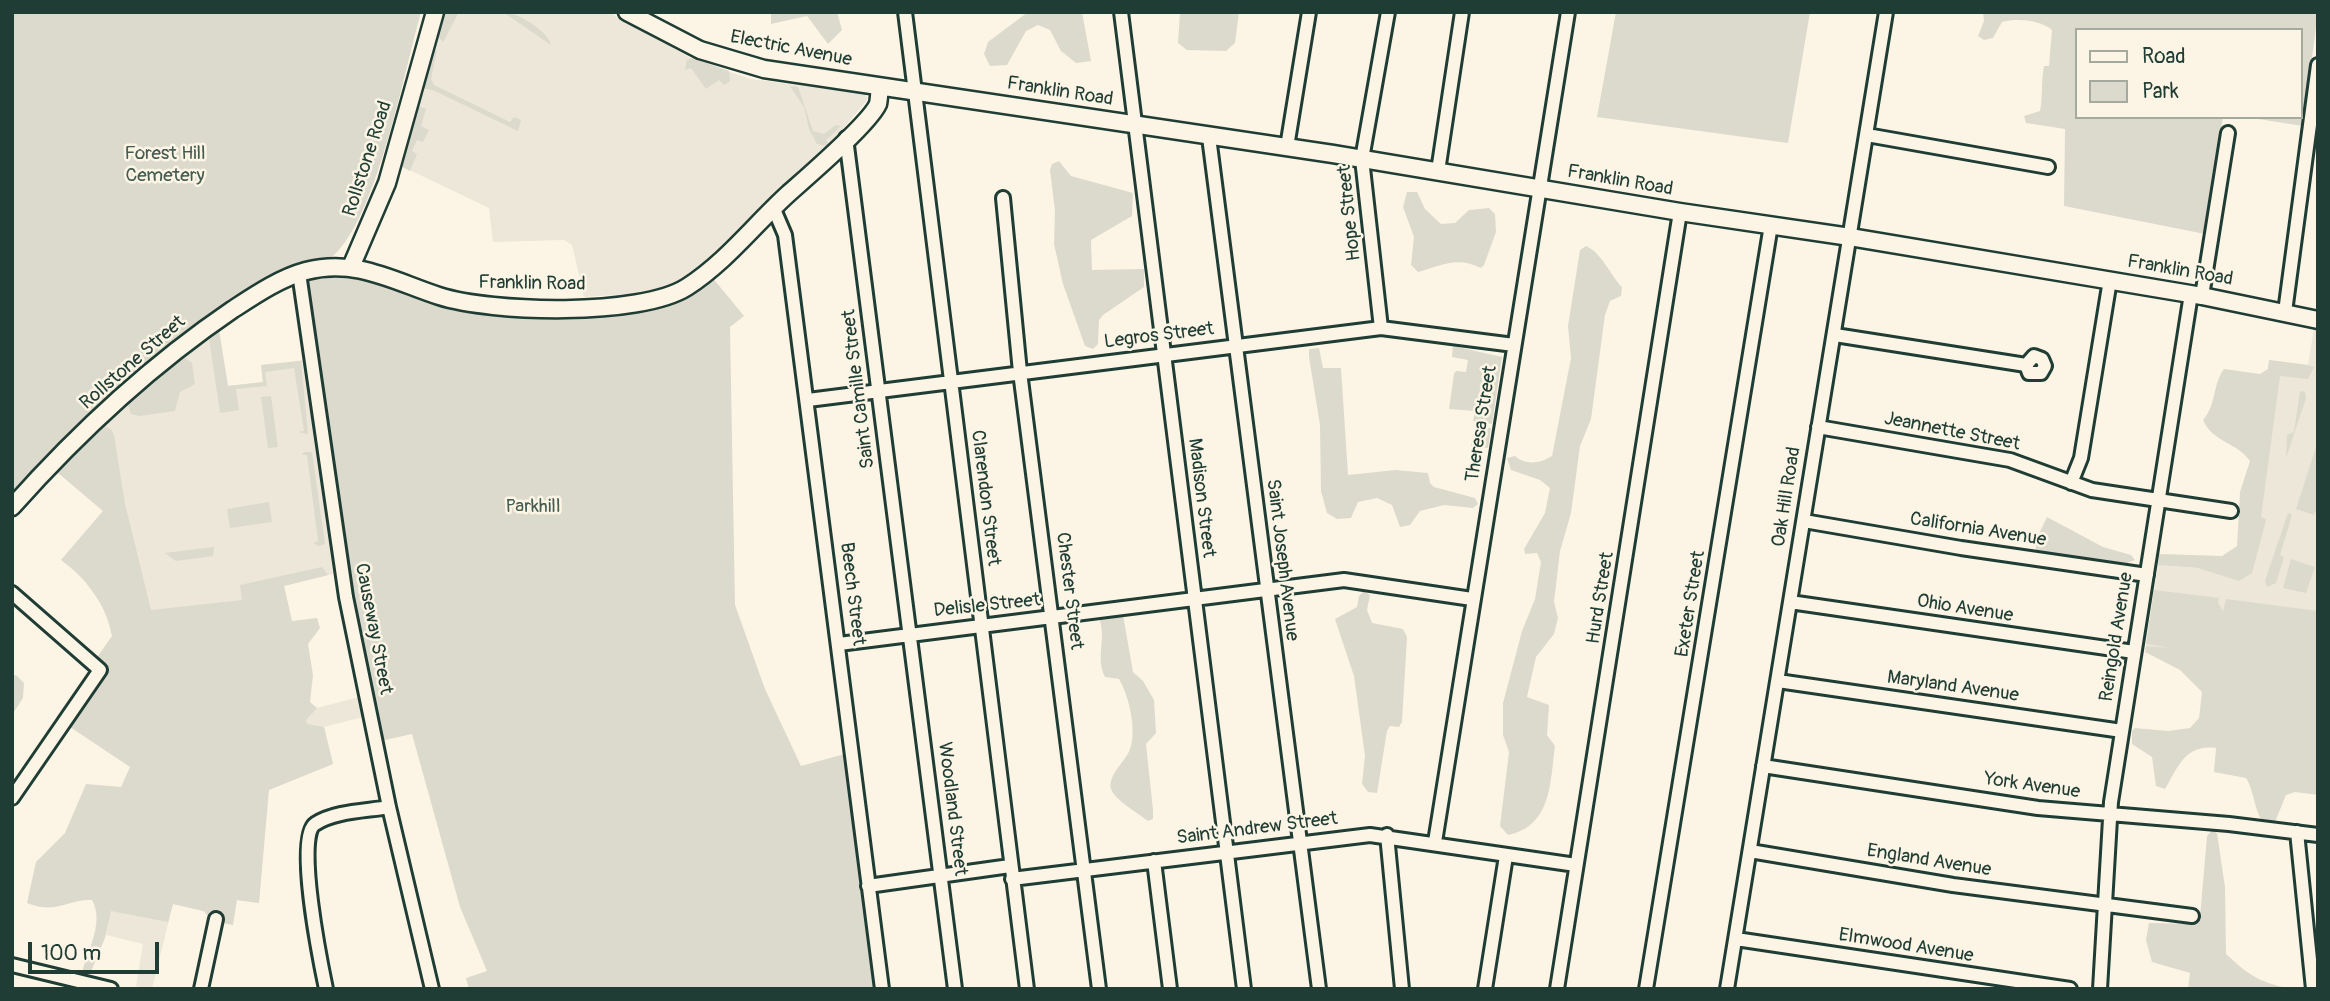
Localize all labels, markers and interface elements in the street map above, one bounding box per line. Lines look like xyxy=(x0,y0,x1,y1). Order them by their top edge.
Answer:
street label: Electric Avenue xyxy=(728,26,854,72)
legend xyxy=(2074,28,2302,119)
text: Road xyxy=(2142,43,2186,70)
street label: Franklin Road xyxy=(1005,72,1115,112)
text: Park xyxy=(2142,78,2179,105)
street label: Rollstone Road xyxy=(339,98,397,220)
park label: Forest Hill Cemetery xyxy=(124,143,206,187)
street label: Franklin Road xyxy=(1565,160,1675,202)
street label: Hope Street xyxy=(1334,164,1366,262)
street label: Franklin Road xyxy=(2125,250,2235,292)
street label: Franklin Road xyxy=(478,272,586,296)
street label: Saint Camille Street xyxy=(838,308,880,470)
street label: Rollstone Street xyxy=(76,311,190,415)
street label: Legros Street xyxy=(1103,318,1215,354)
street label: Theresa Street xyxy=(1462,364,1502,484)
street label: Jeannette Street xyxy=(1882,408,2022,456)
street label: Clarendon Street xyxy=(965,429,1005,567)
street label: Madison Street xyxy=(1182,437,1220,559)
street label: Oak Hill Road xyxy=(1768,445,1806,549)
street label: Saint Joseph Avenue xyxy=(1261,478,1303,642)
park label: Parkhill xyxy=(506,496,560,518)
street label: California Avenue xyxy=(1908,508,2048,552)
street label: Chester Street xyxy=(1050,531,1088,651)
street label: Beech Street xyxy=(834,541,870,647)
street label: Exeter Street xyxy=(1671,549,1711,659)
street label: Hurd Street xyxy=(1582,550,1620,646)
street label: Causeway Street xyxy=(349,562,397,696)
street label: Reingold Avenue xyxy=(2096,571,2138,703)
street label: Delisle Street xyxy=(932,589,1042,623)
street label: Ohio Avenue xyxy=(1915,590,2015,628)
street label: Maryland Avenue xyxy=(1886,666,2020,708)
street label: Woodland Street xyxy=(932,741,972,877)
street label: York Avenue xyxy=(1983,768,2081,804)
street label: Saint Andrew Street xyxy=(1175,808,1339,850)
street label: England Avenue xyxy=(1865,840,1993,882)
street label: Elmwood Avenue xyxy=(1837,924,1975,968)
scale bar xyxy=(32,928,163,972)
text: 100 m xyxy=(41,940,101,967)

